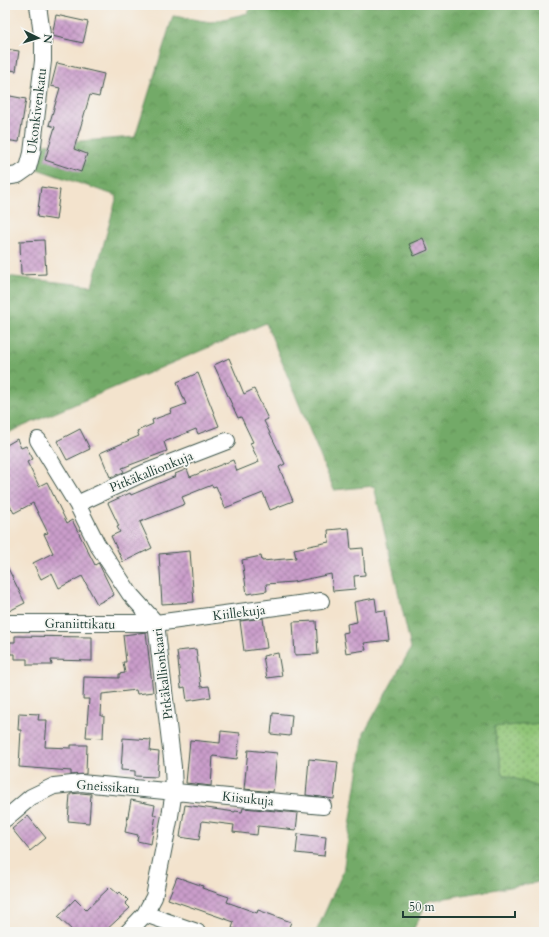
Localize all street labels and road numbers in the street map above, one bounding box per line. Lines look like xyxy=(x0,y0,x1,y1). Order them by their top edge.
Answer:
street label: Ukonkivenkatu xyxy=(23,67,51,155)
street label: Pitkäkallionkuja xyxy=(107,447,196,497)
street label: Kiillekuja xyxy=(212,601,267,625)
street label: Graniittikatu xyxy=(44,614,116,634)
street label: Pitkäkallionkaari xyxy=(148,627,178,721)
street label: Gneissikatu xyxy=(76,776,140,798)
street label: Kiisukuja xyxy=(221,787,275,811)

